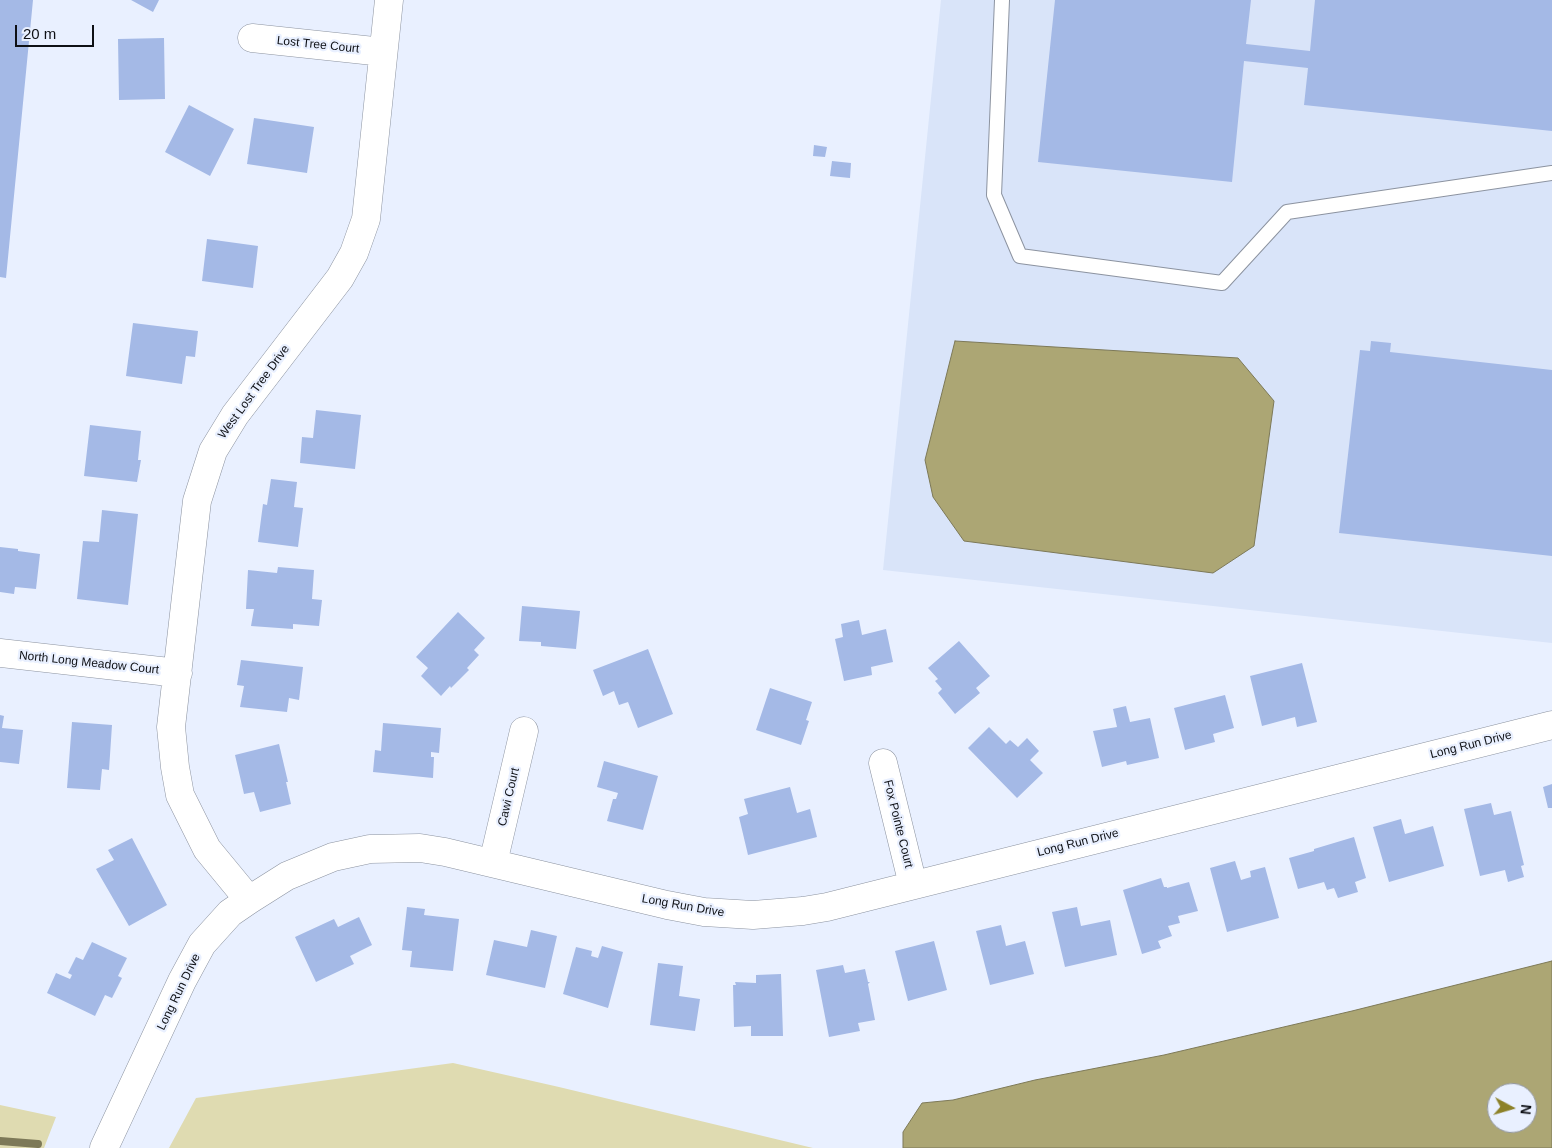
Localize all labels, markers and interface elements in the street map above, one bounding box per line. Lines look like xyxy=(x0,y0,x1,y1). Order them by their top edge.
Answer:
scale bar xyxy=(18,15,96,47)
text: 20 m xyxy=(23,25,56,42)
street label: Lost Tree Court xyxy=(276,34,360,56)
street label: West Lost Tree Drive xyxy=(215,342,293,442)
street label: North Long Meadow Court xyxy=(18,648,160,678)
street label: Long Run Drive xyxy=(1429,728,1513,762)
street label: Cawi Court xyxy=(495,766,523,828)
street label: Fox Pointe Court xyxy=(880,779,916,869)
street label: Long Run Drive xyxy=(1036,826,1120,860)
street label: Long Run Drive xyxy=(641,892,725,920)
street label: Long Run Drive xyxy=(154,951,204,1033)
north arrow xyxy=(1487,1083,1537,1133)
text: N xyxy=(1517,1104,1534,1115)

